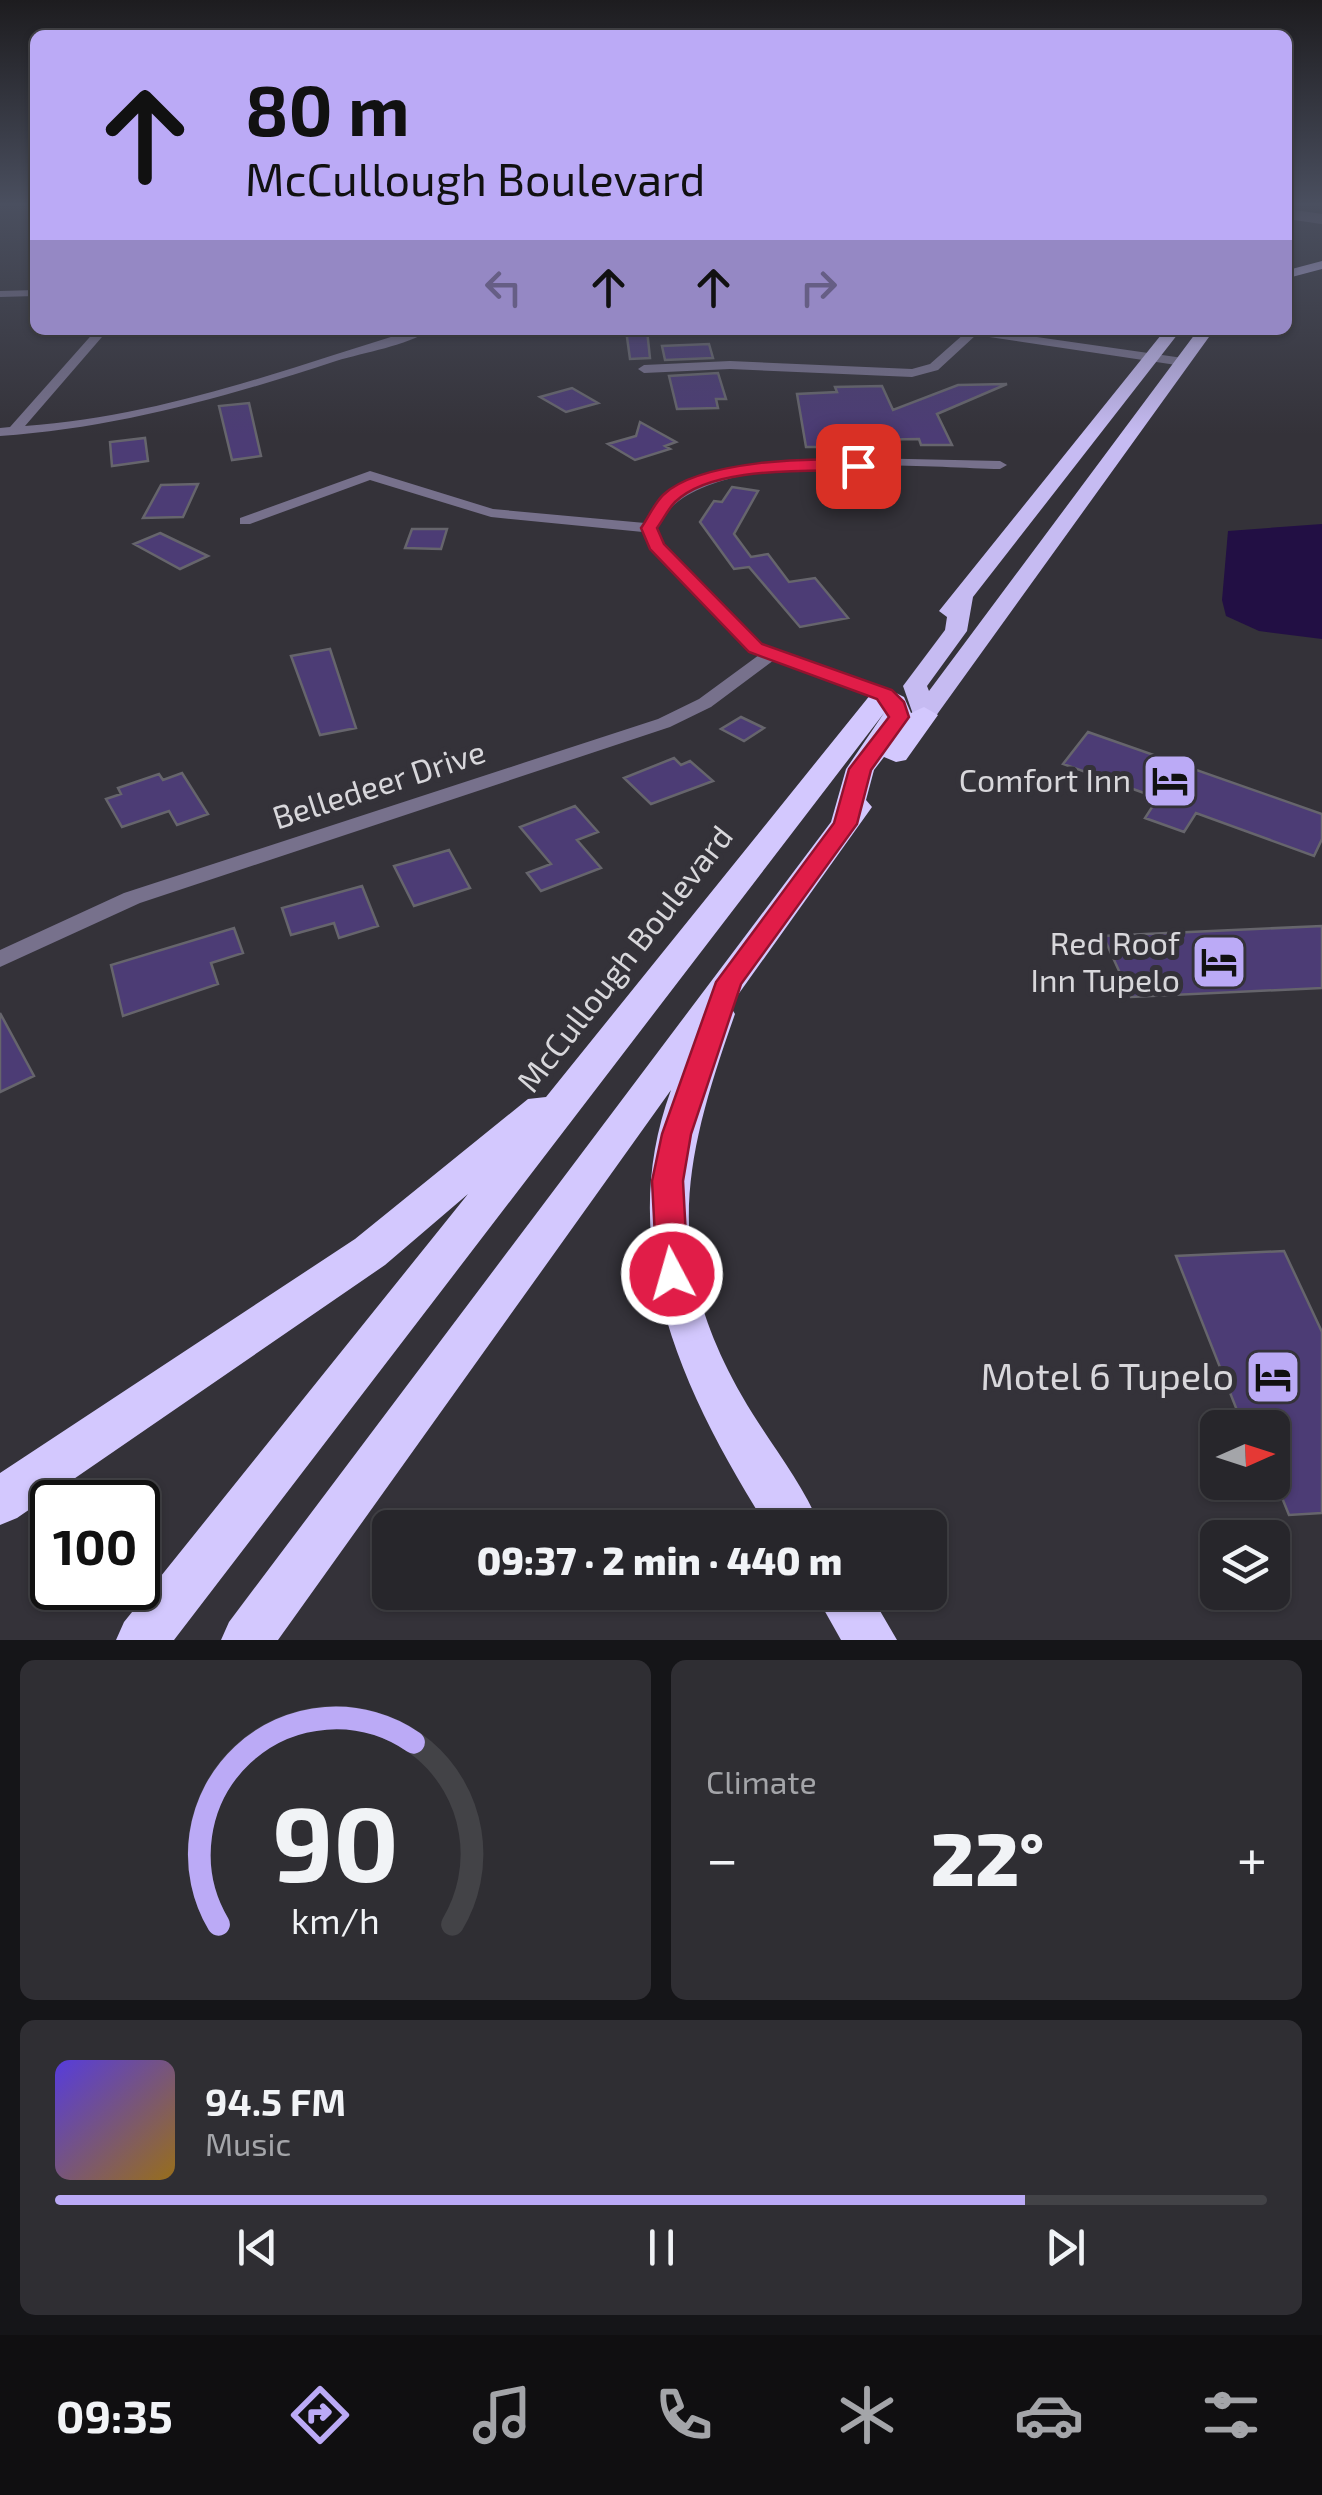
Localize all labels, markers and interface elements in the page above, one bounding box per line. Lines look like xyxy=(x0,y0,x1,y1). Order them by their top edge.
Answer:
text: 80 m xyxy=(245,66,410,150)
icon: ahead xyxy=(80,70,210,200)
text: McCullough Boulevard xyxy=(245,151,705,205)
icon: left xyxy=(476,260,531,315)
icon: ahead xyxy=(581,260,636,315)
icon: ahead xyxy=(686,260,741,315)
icon: right xyxy=(791,260,846,315)
pin xyxy=(816,424,901,509)
icon: arrive xyxy=(831,439,886,494)
street label: Belledeer Drive xyxy=(267,731,489,835)
hotel icon: Comfort Inn xyxy=(1140,751,1200,811)
place label: Comfort Inn xyxy=(959,760,1131,798)
street label: McCullough Boulevard xyxy=(508,817,739,1098)
place label: Red Roof Inn Tupelo xyxy=(1031,923,1181,998)
hotel icon: Red Roof Inn Tupelo xyxy=(1189,932,1249,992)
position arrow xyxy=(620,1222,724,1326)
hotel icon: Motel 6 Tupelo xyxy=(1243,1347,1303,1407)
place label: Motel 6 Tupelo xyxy=(980,1352,1234,1398)
north arrow xyxy=(1200,1410,1290,1500)
map controls xyxy=(1200,1410,1290,1610)
speed limit sign: 100 xyxy=(30,1480,160,1610)
button: layers xyxy=(1200,1520,1290,1610)
text: 09:37 · 2 min · 440 m xyxy=(477,1537,842,1583)
text: Climate xyxy=(706,1762,817,1800)
text: 90 xyxy=(272,1778,399,1903)
text: 22° xyxy=(931,1811,1044,1901)
text: − xyxy=(706,1824,738,1890)
text: + xyxy=(1237,1824,1267,1890)
text: km/h xyxy=(291,1898,380,1941)
text: 94.5 FM xyxy=(205,2078,346,2124)
text: Music xyxy=(205,2124,291,2162)
icon: previous xyxy=(230,2220,285,2275)
icon: pause xyxy=(634,2220,689,2275)
icon: next xyxy=(1038,2220,1093,2275)
icon: directions xyxy=(285,2380,355,2450)
icon: music xyxy=(467,2380,537,2450)
icon: phone xyxy=(649,2380,719,2450)
icon: climate xyxy=(832,2380,902,2450)
icon: car xyxy=(1014,2380,1084,2450)
icon: filters xyxy=(1196,2380,1266,2450)
text: 09:35 xyxy=(56,2388,173,2442)

